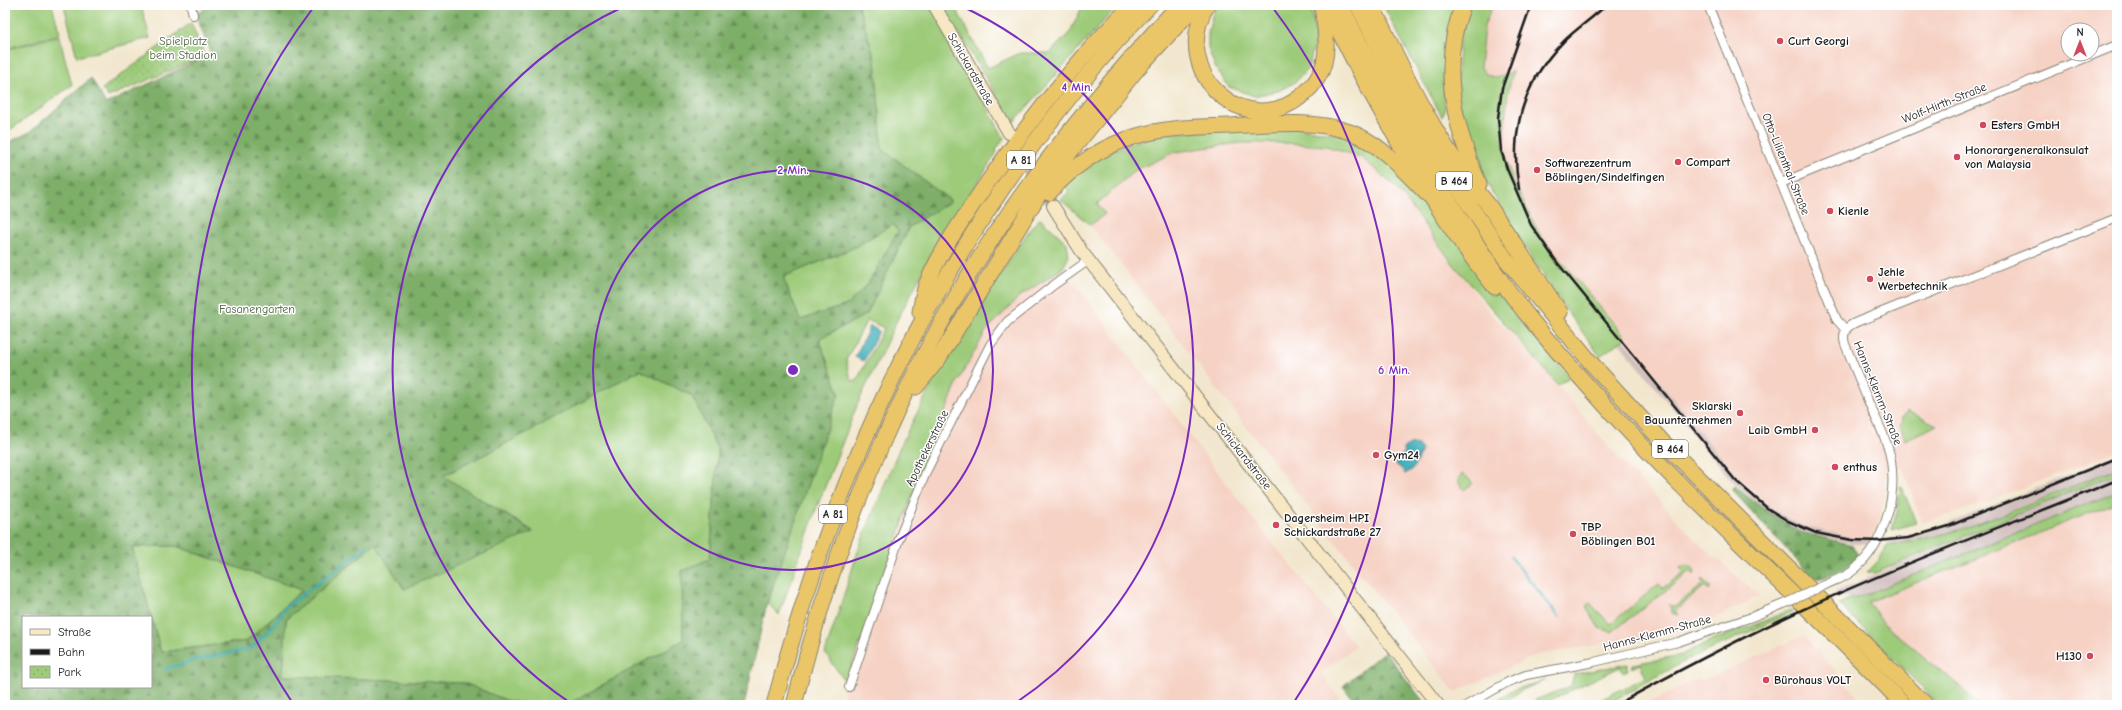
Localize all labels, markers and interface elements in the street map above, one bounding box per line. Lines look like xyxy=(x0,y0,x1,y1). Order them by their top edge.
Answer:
north arrow xyxy=(2060,22,2100,62)
text: N xyxy=(2076,26,2084,39)
street label: Schickardstraße xyxy=(945,30,997,108)
park label: Spielplatz beim Stadion xyxy=(149,34,217,62)
place label: Curt Georgi xyxy=(1788,34,1849,48)
marker: Curt Georgi xyxy=(1775,36,1785,46)
text: 4 Min. xyxy=(1061,80,1093,94)
street label: Wolf-Hirth-Straße xyxy=(1900,80,1988,126)
street label: Otto-Lilienthal-Straße xyxy=(1759,111,1813,217)
place label: Esters GmbH xyxy=(1991,118,2060,132)
marker: Esters GmbH xyxy=(1978,120,1988,130)
place label: Honorargeneralkonsulat von Malaysia xyxy=(1964,143,2089,171)
road number: A 81 xyxy=(1007,151,1035,169)
marker: Honorargeneralkonsulat von Malaysia xyxy=(1952,152,1962,162)
place label: Compart xyxy=(1686,155,1731,169)
place label: Softwarezentrum Böblingen/Sindelfingen xyxy=(1545,156,1665,184)
marker: Compart xyxy=(1673,157,1683,167)
text: 2 Min. xyxy=(777,163,809,177)
marker: Softwarezentrum Böblingen/Sindelfingen xyxy=(1532,165,1542,175)
road number: B 464 xyxy=(1436,172,1472,190)
place label: Kienle xyxy=(1838,204,1869,218)
marker: Kienle xyxy=(1825,206,1835,216)
place label: Jehle Werbetechnik xyxy=(1878,265,1947,293)
marker: Jehle Werbetechnik xyxy=(1865,274,1875,284)
park label: Fasanengarten xyxy=(219,302,295,316)
street label: Hanns-Klemm-Straße xyxy=(1851,339,1905,447)
centre of rings xyxy=(786,363,800,377)
text: 6 Min. xyxy=(1378,363,1410,377)
place label: Sklarski Bauunternehmen xyxy=(1645,399,1732,427)
street label: Apothekerstraße xyxy=(902,408,952,488)
marker: Sklarski Bauunternehmen xyxy=(1735,408,1745,418)
street label: Schickardstraße xyxy=(1213,420,1275,492)
place label: Laib GmbH xyxy=(1748,423,1807,437)
marker: Laib GmbH xyxy=(1810,425,1820,435)
road number: B 464 xyxy=(1652,440,1688,458)
place label: Gym24 xyxy=(1384,448,1419,462)
marker: Gym24 xyxy=(1371,450,1381,460)
place label: enthus xyxy=(1843,460,1877,474)
marker: enthus xyxy=(1830,462,1840,472)
road number: A 81 xyxy=(819,505,847,523)
place label: Dagersheim HPI Schickardstraße 27 xyxy=(1284,511,1381,539)
marker: Dagersheim HPI Schickardstraße 27 xyxy=(1271,520,1281,530)
place label: TBP Böblingen B01 xyxy=(1581,520,1656,548)
marker: TBP Böblingen B01 xyxy=(1568,529,1578,539)
street label: Hanns-Klemm-Straße xyxy=(1602,612,1712,654)
legend xyxy=(22,616,152,688)
text: Straße xyxy=(58,625,91,639)
text: Bahn xyxy=(58,645,85,659)
place label: H130 xyxy=(2056,649,2082,663)
marker: H130 xyxy=(2085,651,2095,661)
text: Park xyxy=(58,665,81,679)
place label: Bürohaus VOLT xyxy=(1774,673,1852,687)
marker: Bürohaus VOLT xyxy=(1761,675,1771,685)

